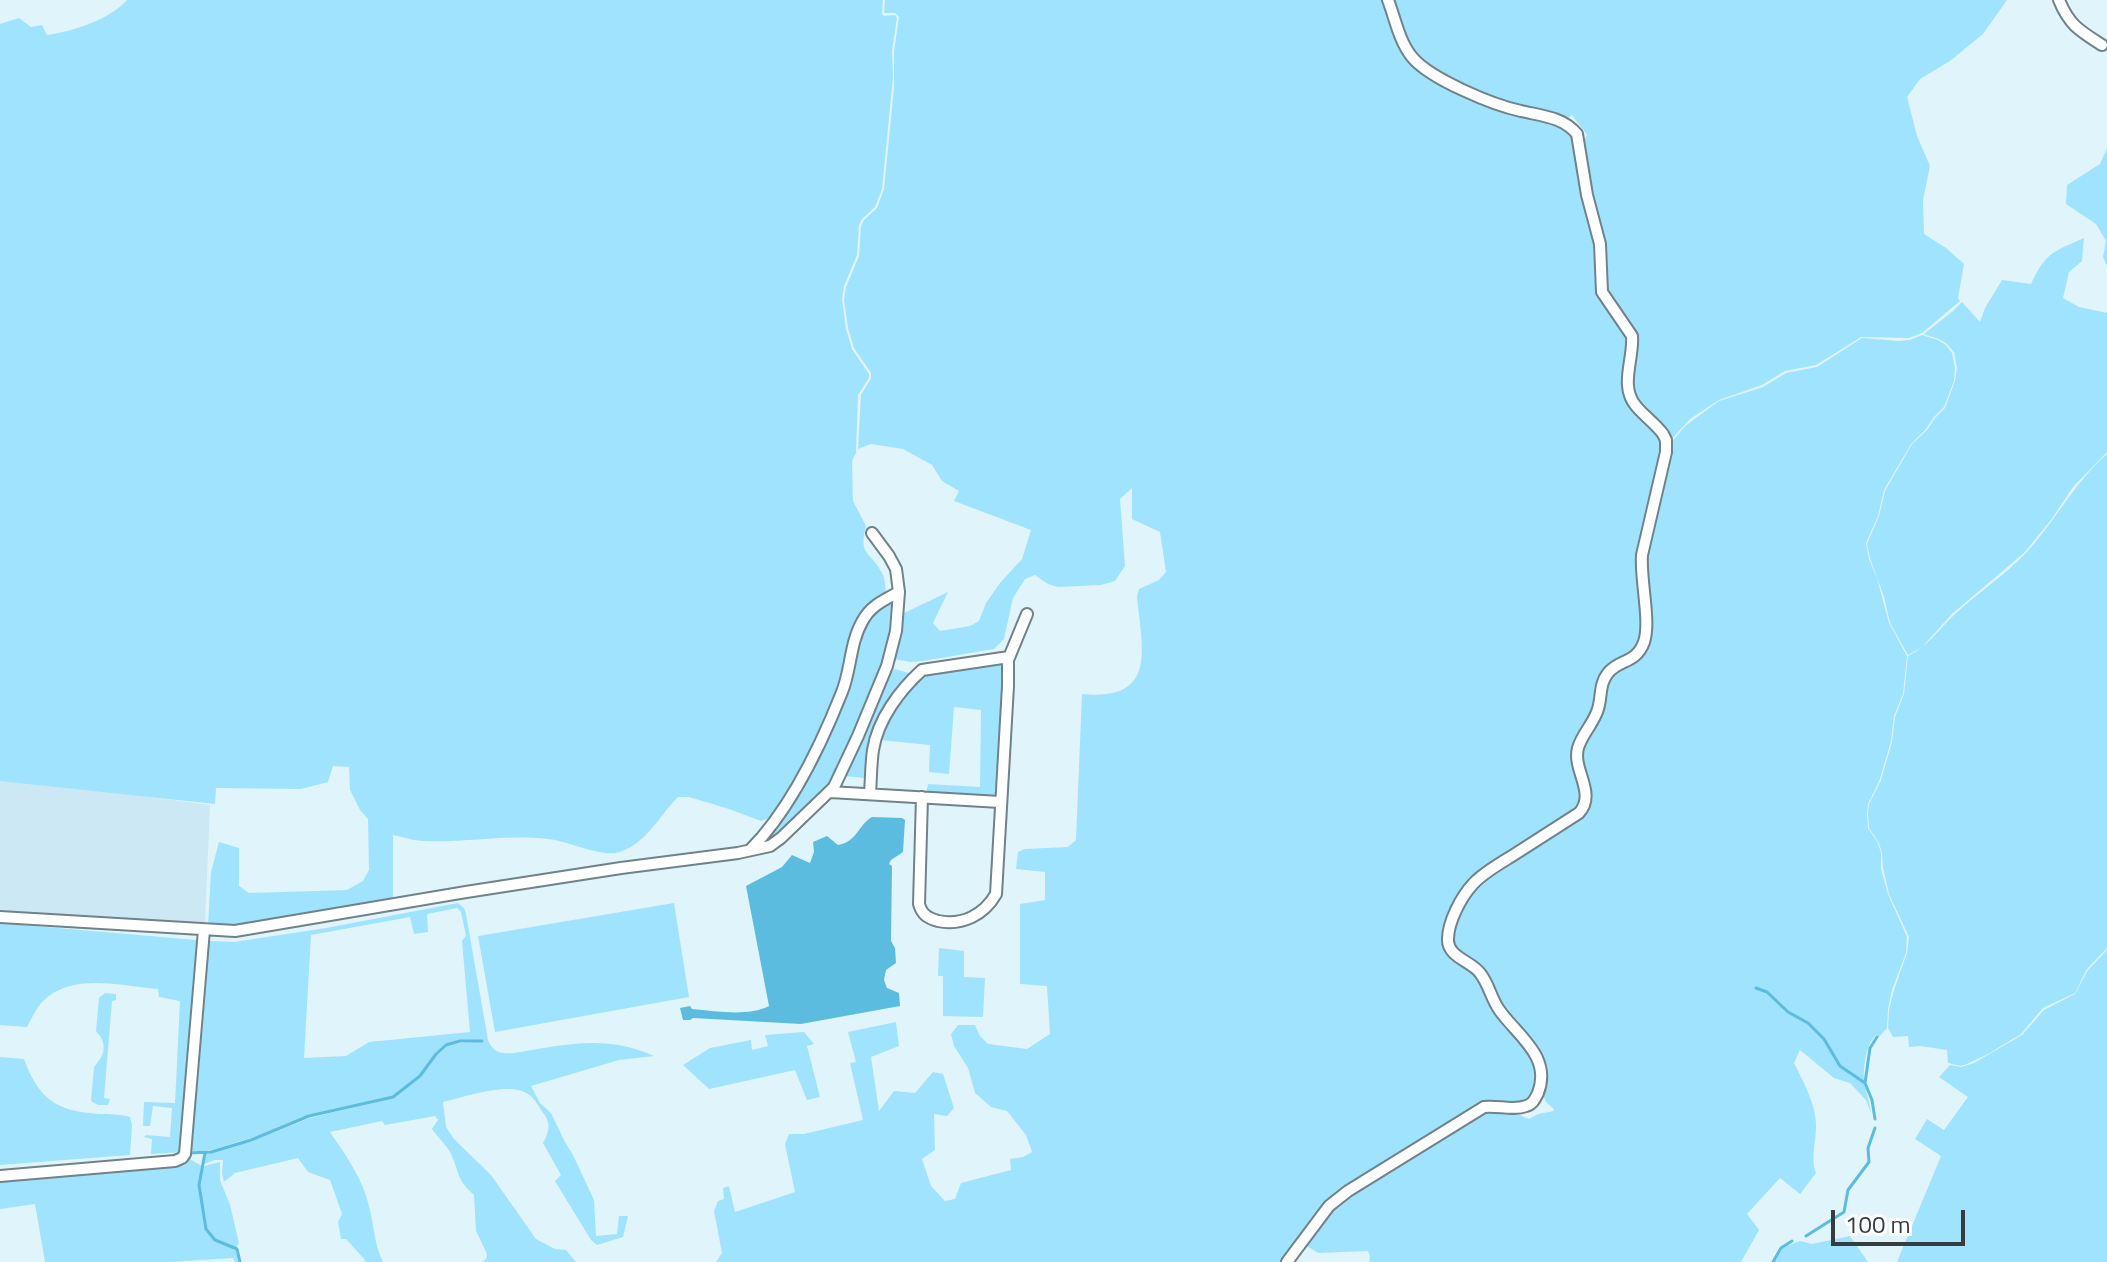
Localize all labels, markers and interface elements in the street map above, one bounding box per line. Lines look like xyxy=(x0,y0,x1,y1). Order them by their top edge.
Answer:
scale bar xyxy=(1835,1194,1969,1244)
text: 100 m xyxy=(1845,1206,1911,1242)

